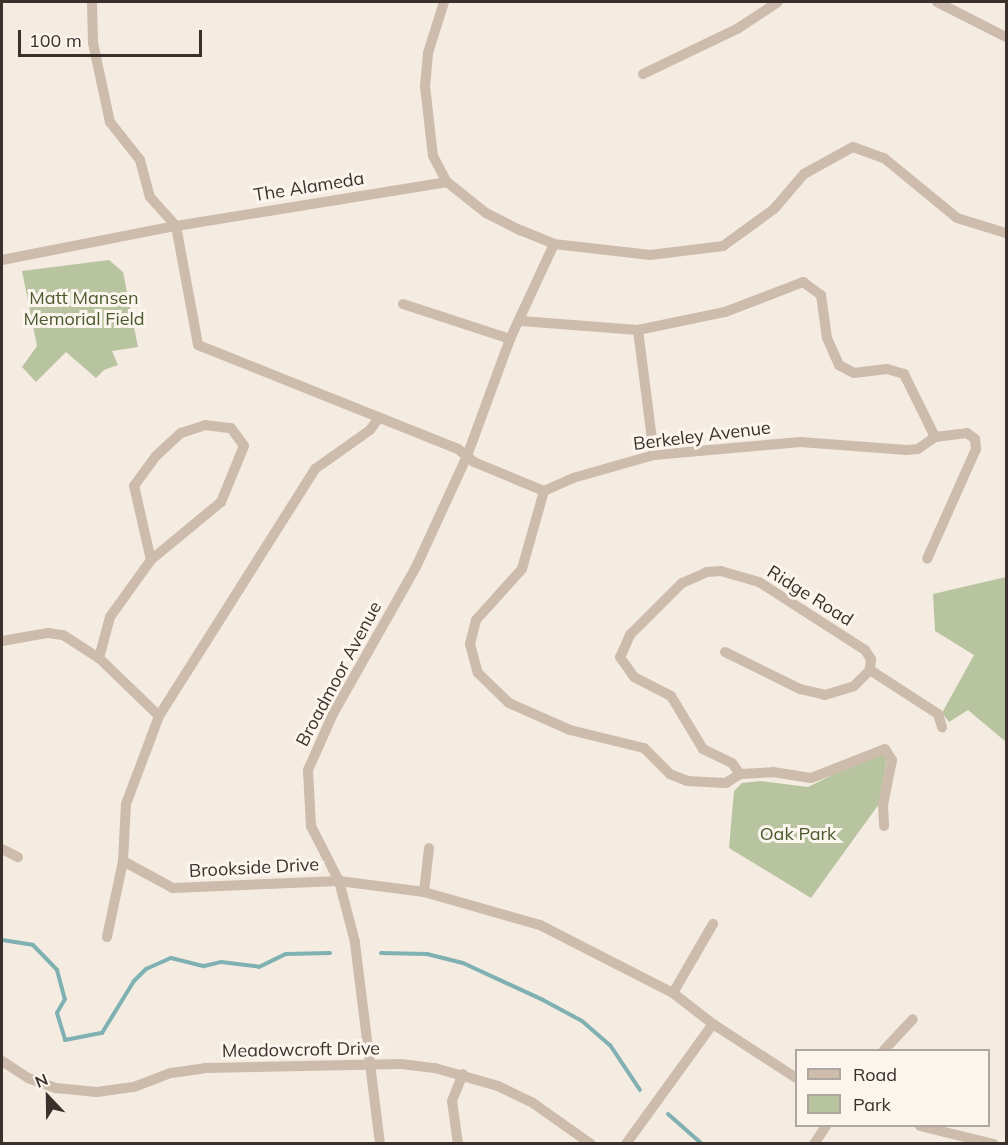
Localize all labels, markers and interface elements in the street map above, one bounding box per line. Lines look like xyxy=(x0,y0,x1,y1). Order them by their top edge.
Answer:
scale bar xyxy=(21,18,206,56)
text: 100 m xyxy=(29,29,82,52)
street label: The Alameda xyxy=(252,168,366,206)
park label: Matt Mansen Memorial Field xyxy=(23,288,145,330)
street label: Berkeley Avenue xyxy=(632,417,772,455)
street label: Ridge Road xyxy=(763,561,857,631)
street label: Broadmoor Avenue xyxy=(292,598,386,750)
park label: Oak Park xyxy=(760,823,836,845)
street label: Brookside Drive xyxy=(188,854,320,882)
street label: Meadowcroft Drive xyxy=(222,1038,380,1062)
legend xyxy=(795,1049,990,1127)
text: Road xyxy=(853,1063,897,1086)
north arrow xyxy=(18,1067,78,1127)
text: N xyxy=(32,1069,51,1092)
text: Park xyxy=(853,1093,891,1116)

